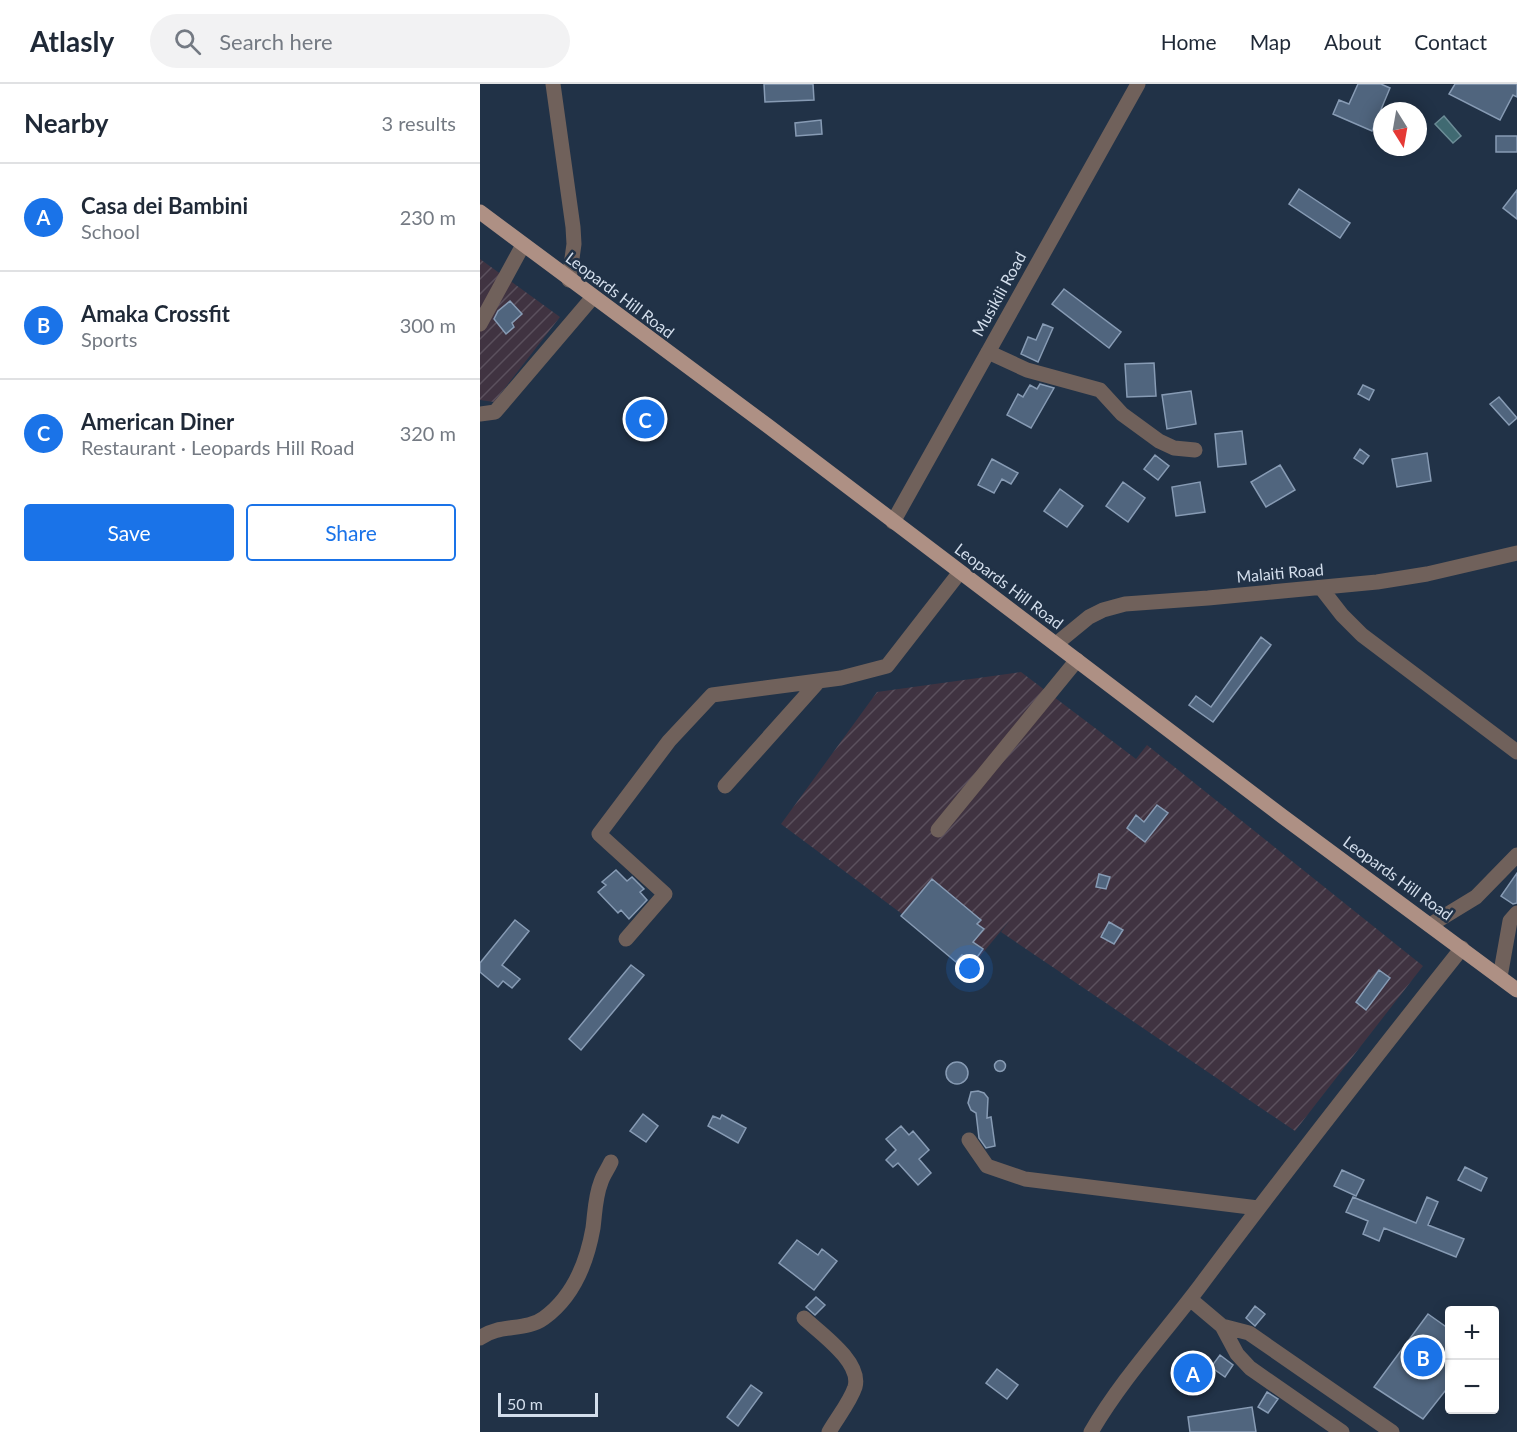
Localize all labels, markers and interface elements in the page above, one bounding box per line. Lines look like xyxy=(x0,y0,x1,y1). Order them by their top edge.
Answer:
search box xyxy=(150,14,570,68)
text: Atlasly xyxy=(30,24,114,58)
icon: search xyxy=(171,25,204,58)
text: Search here xyxy=(219,28,333,55)
text: Home xyxy=(1161,29,1217,54)
text: Map xyxy=(1250,29,1291,54)
text: About xyxy=(1324,29,1381,54)
text: Contact xyxy=(1414,29,1487,54)
north arrow xyxy=(1373,102,1427,156)
text: Nearby xyxy=(24,107,109,139)
text: 3 results xyxy=(381,111,456,135)
text: Casa dei Bambini xyxy=(81,192,248,219)
text: A xyxy=(37,205,50,229)
text: 230 m xyxy=(400,205,456,229)
text: School xyxy=(81,219,140,243)
street label: Leopards Hill Road xyxy=(562,248,678,341)
street label: Musikili Road xyxy=(968,248,1030,339)
text: Amaka Crossfit xyxy=(81,300,230,327)
text: B xyxy=(37,313,50,337)
text: 300 m xyxy=(400,313,456,337)
text: Sports xyxy=(81,327,137,351)
pin: C xyxy=(626,396,664,442)
text: American Diner xyxy=(81,408,234,435)
text: C xyxy=(37,421,50,445)
text: 320 m xyxy=(400,421,456,445)
text: Restaurant · Leopards Hill Road xyxy=(81,435,354,459)
button: Save xyxy=(24,504,234,561)
button: Share xyxy=(246,504,456,561)
street label: Leopards Hill Road xyxy=(951,539,1067,632)
street label: Malaiti Road xyxy=(1236,559,1324,586)
street label: Leopards Hill Road xyxy=(1340,832,1457,924)
your location xyxy=(955,954,984,983)
map controls xyxy=(1445,1306,1499,1414)
button: + xyxy=(1445,1306,1499,1360)
pin: B xyxy=(1404,1334,1442,1380)
pin: A xyxy=(1174,1350,1212,1396)
button: − xyxy=(1445,1360,1499,1414)
scale bar xyxy=(498,1390,598,1418)
text: 50 m xyxy=(507,1394,543,1413)

